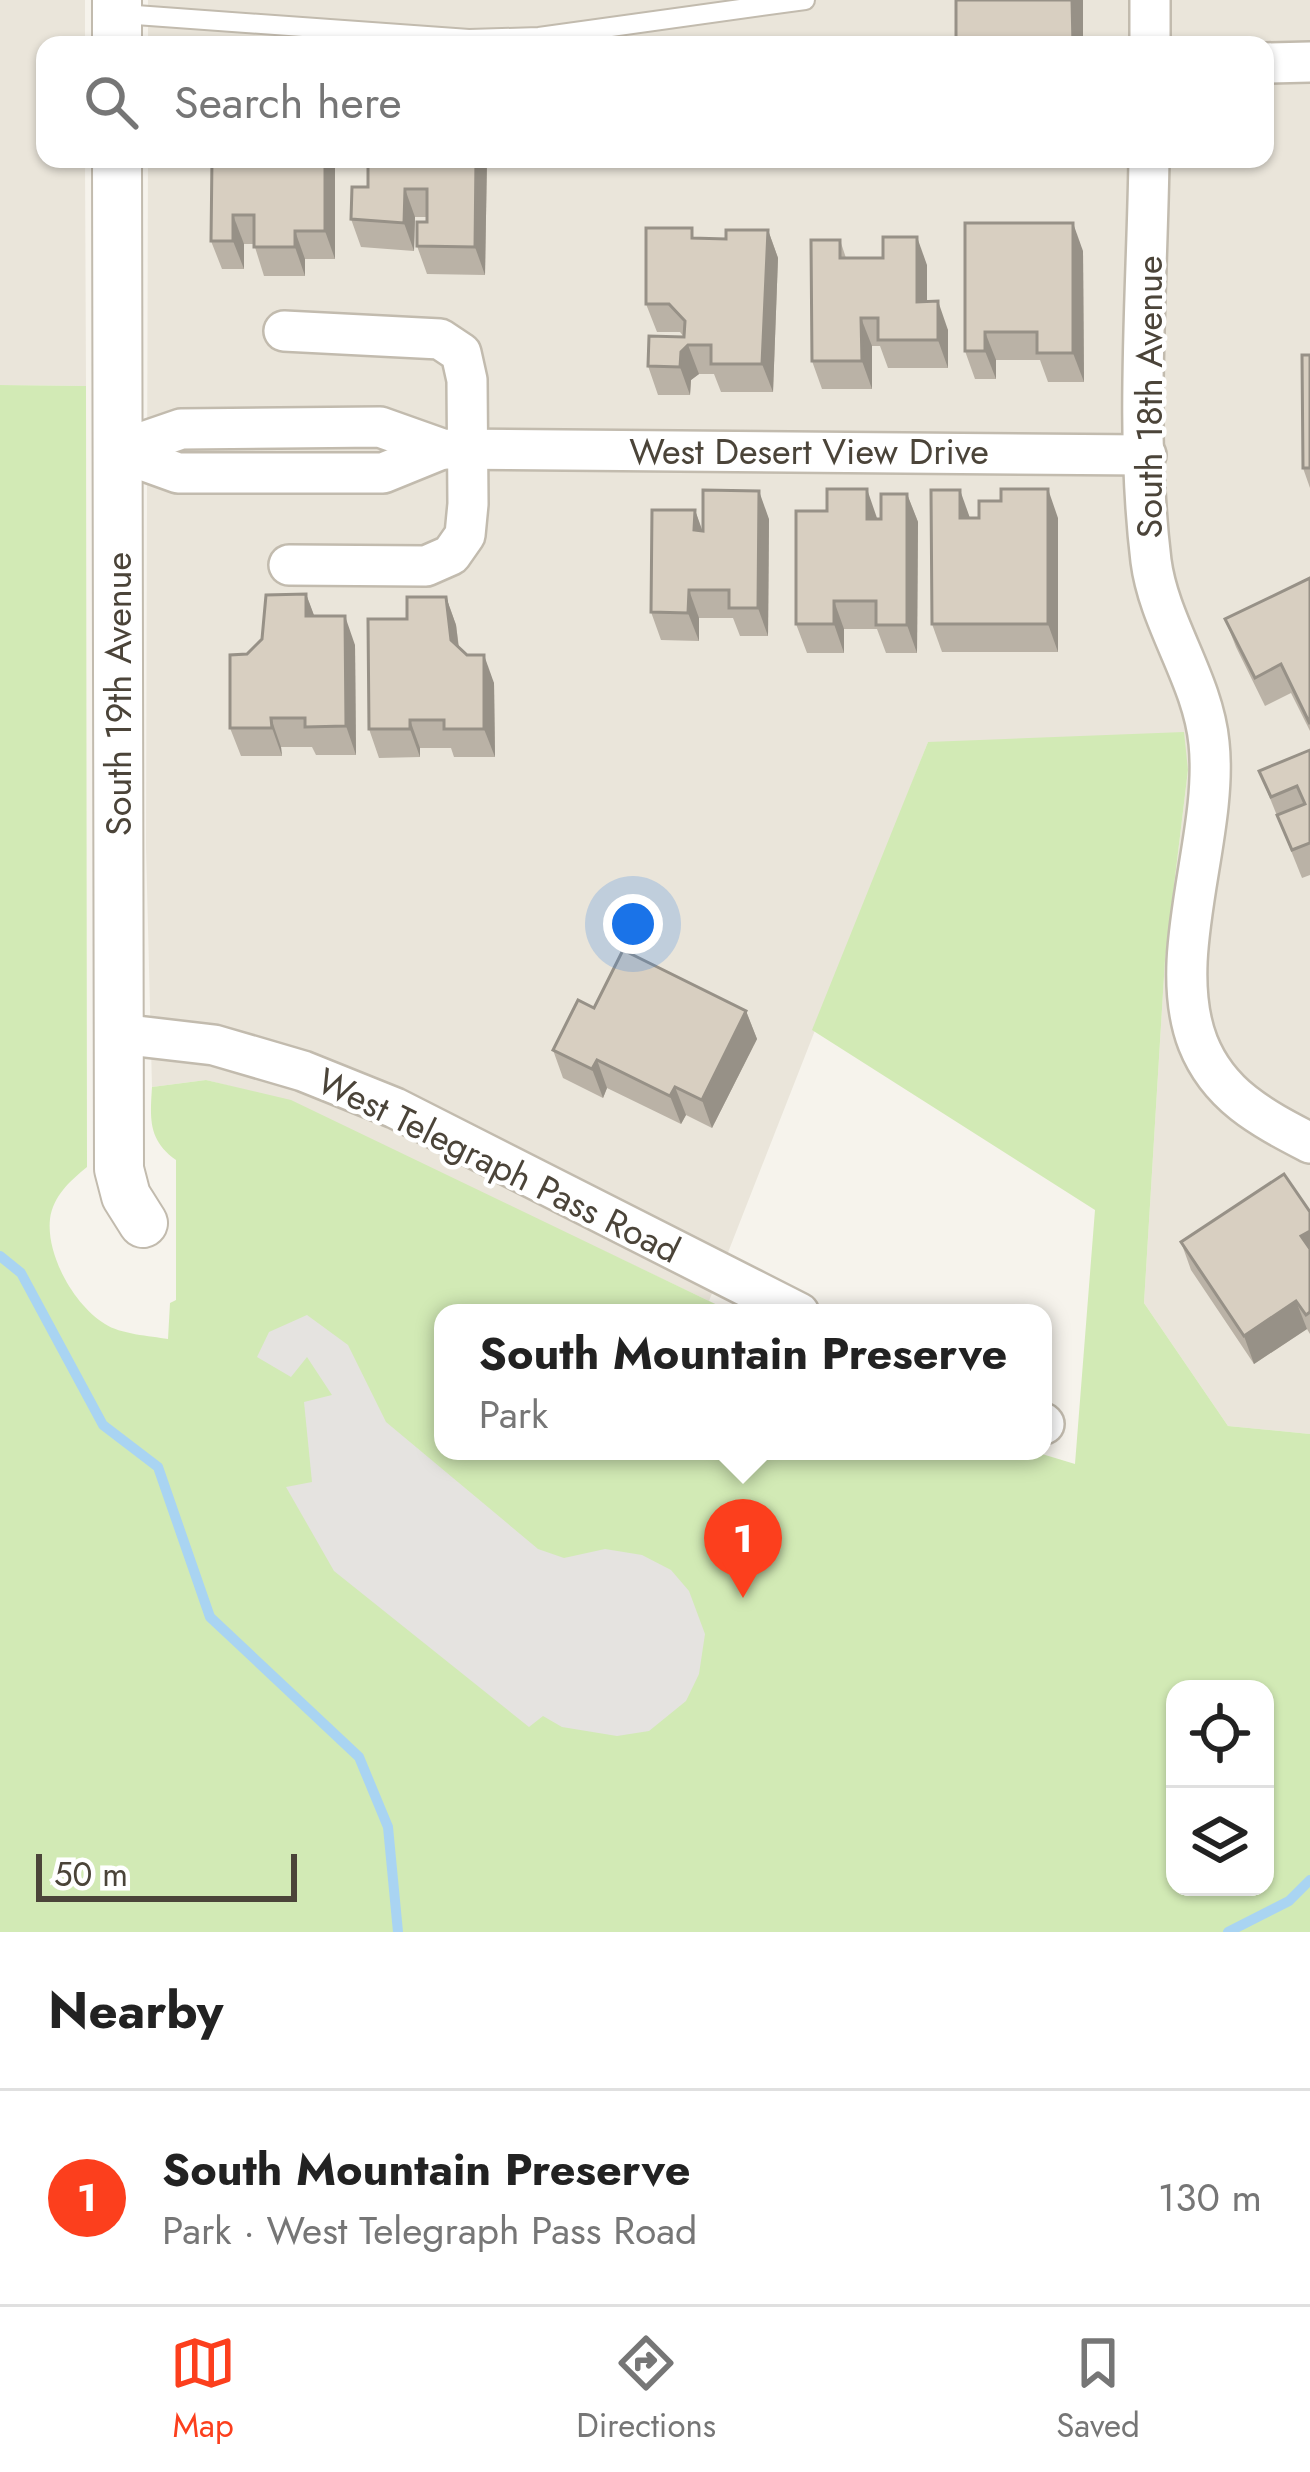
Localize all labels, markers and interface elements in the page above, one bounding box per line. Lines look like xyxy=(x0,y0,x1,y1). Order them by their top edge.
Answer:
search box xyxy=(36,36,1274,168)
icon: search xyxy=(78,69,144,135)
text: Search here xyxy=(174,70,402,135)
street label: South 18th Avenue xyxy=(1123,256,1175,538)
street label: West Desert View Drive xyxy=(629,425,989,477)
street label: South 19th Avenue xyxy=(92,552,144,836)
your location xyxy=(603,894,663,954)
street label: West Telegraph Pass Road xyxy=(309,1054,689,1276)
popup xyxy=(434,1304,1052,1460)
text: South Mountain Preserve xyxy=(479,1321,1007,1386)
text: Park xyxy=(479,1386,548,1443)
pin: 1 xyxy=(704,1499,782,1598)
map controls xyxy=(1166,1680,1274,1896)
button: locate xyxy=(1166,1680,1274,1788)
button: layers xyxy=(1166,1788,1274,1896)
scale bar xyxy=(36,1848,297,1901)
text: 50 m xyxy=(54,1851,128,1898)
text: Nearby xyxy=(48,1973,223,2047)
text: South Mountain Preserve xyxy=(162,2137,690,2202)
text: 1 xyxy=(77,2169,97,2226)
text: 130 m xyxy=(1158,2169,1262,2226)
text: Park · West Telegraph Pass Road xyxy=(162,2202,697,2259)
tab: Map xyxy=(170,2330,236,2449)
tab: Directions xyxy=(576,2330,716,2449)
tab: Saved xyxy=(1056,2330,1140,2449)

